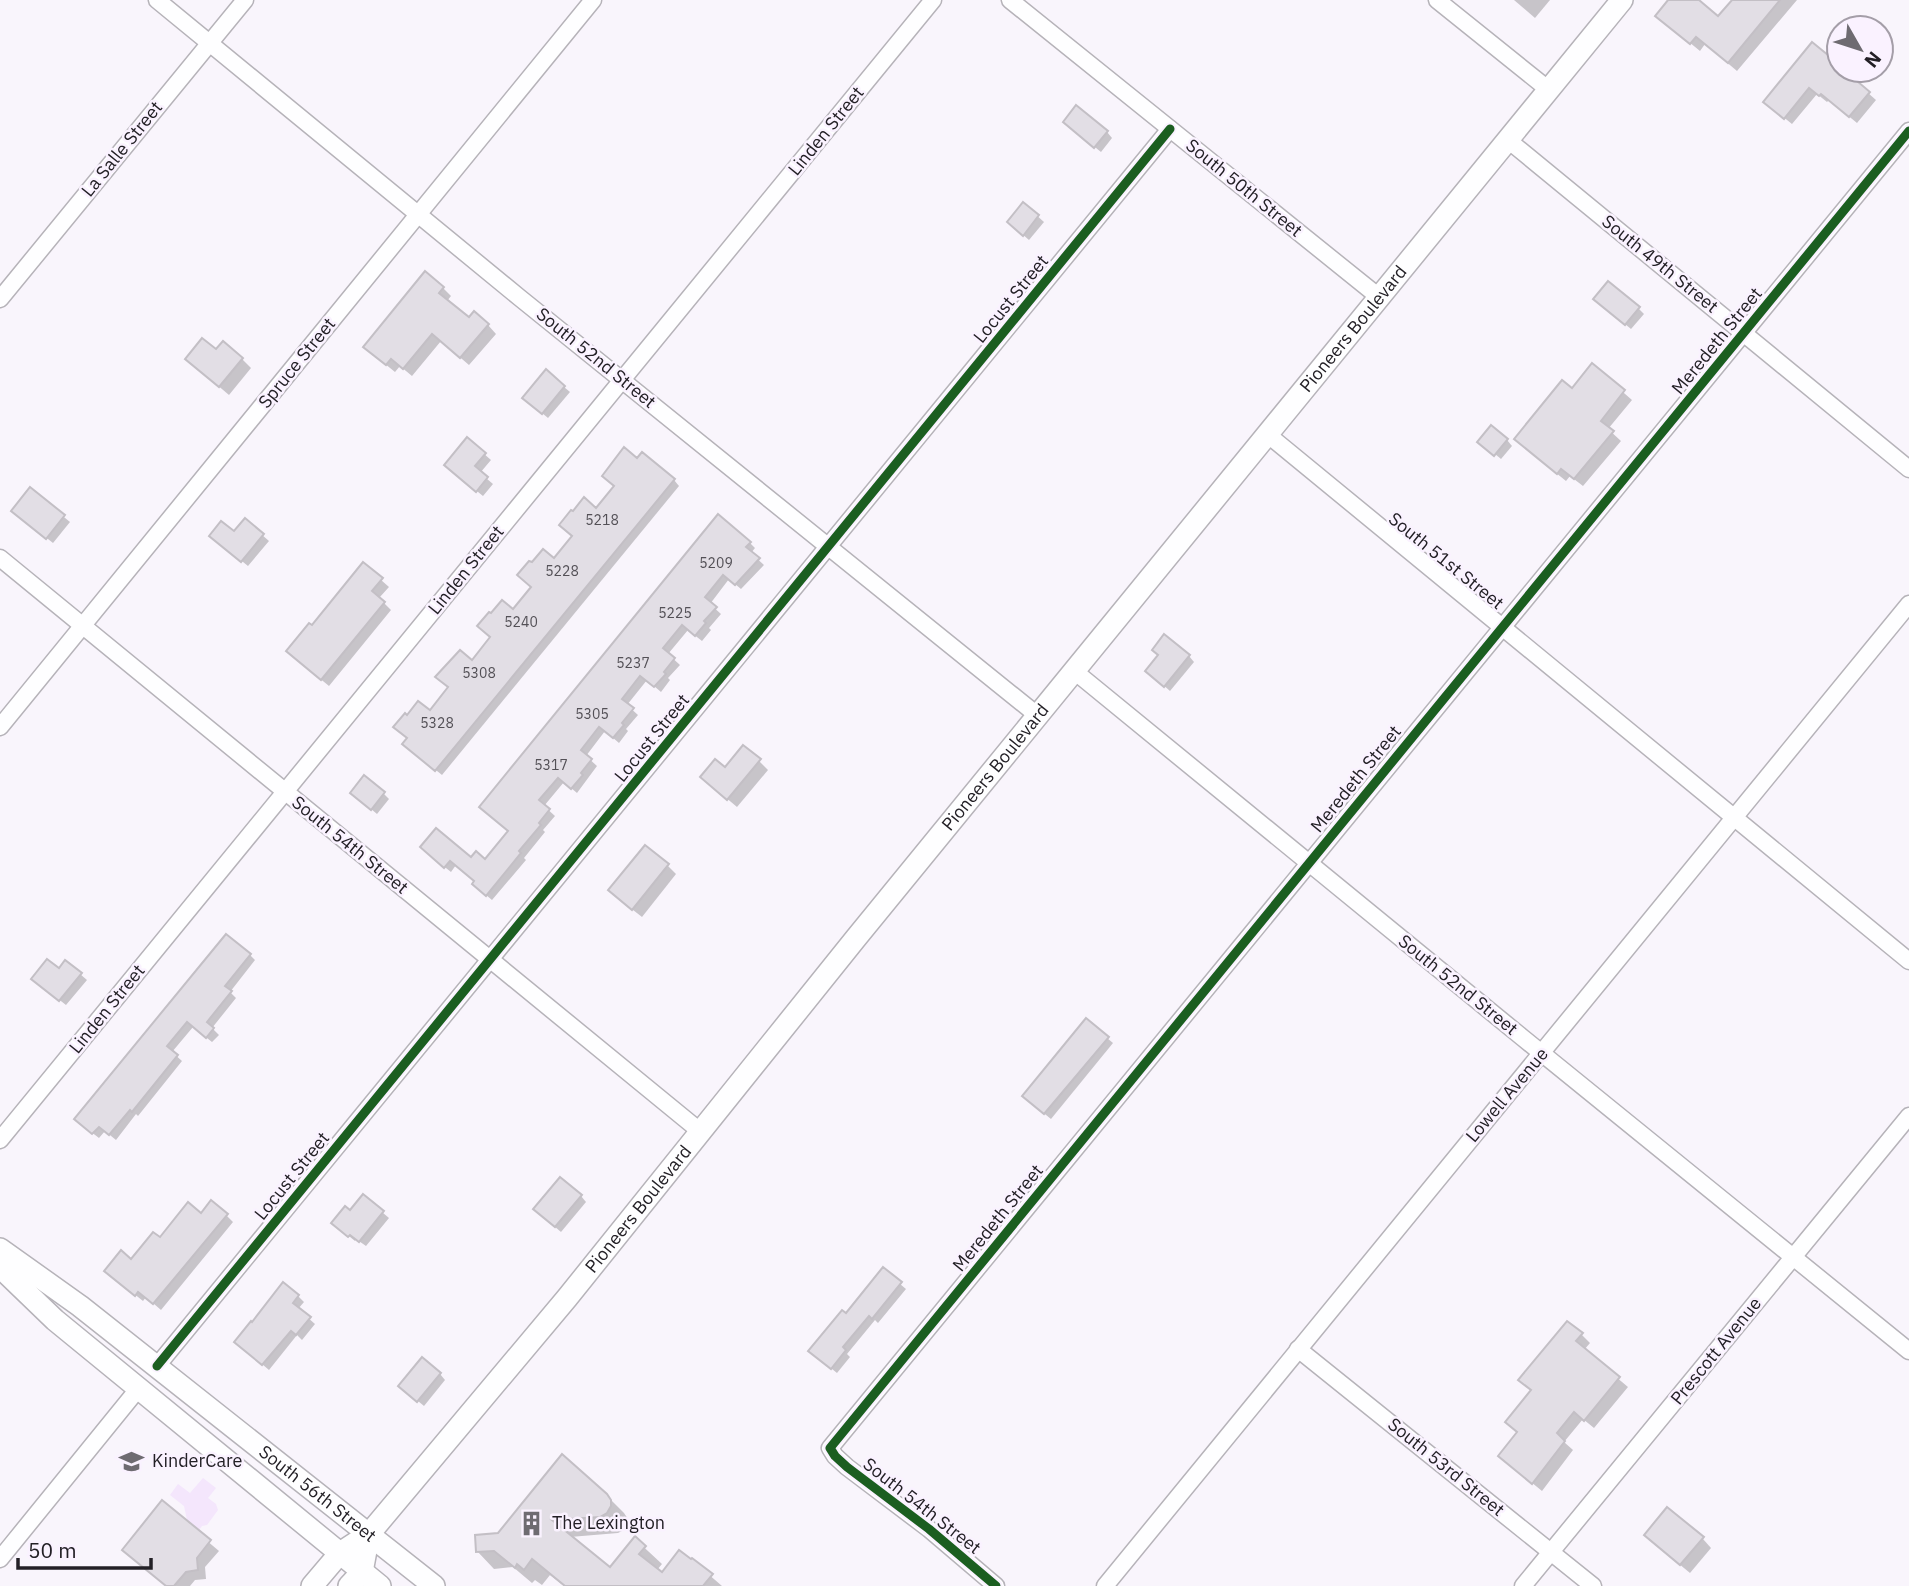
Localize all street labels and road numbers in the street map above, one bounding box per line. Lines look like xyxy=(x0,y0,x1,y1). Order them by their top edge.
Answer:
street label: Linden Street xyxy=(783,82,869,180)
street label: La Salle Street xyxy=(76,96,167,201)
street label: South 50th Street xyxy=(1181,134,1307,242)
street label: South 49th Street xyxy=(1597,210,1723,318)
street label: Locust Street xyxy=(968,250,1053,347)
street label: Pioneers Boulevard xyxy=(1294,260,1412,397)
street label: Meredeth Street xyxy=(1666,282,1767,399)
street label: South 52nd Street xyxy=(532,302,661,413)
street label: Spruce Street xyxy=(253,313,340,413)
street label: South 51st Street xyxy=(1384,507,1509,614)
street label: Linden Street xyxy=(423,521,509,619)
street label: Locust Street xyxy=(609,689,694,786)
street label: Pioneers Boulevard xyxy=(936,699,1054,835)
street label: Meredeth Street xyxy=(1305,720,1406,837)
street label: South 54th Street xyxy=(287,791,413,899)
street label: South 52nd Street xyxy=(1394,929,1523,1040)
street label: Linden Street xyxy=(64,960,150,1058)
street label: Lowell Avenue xyxy=(1460,1043,1553,1147)
street label: Locust Street xyxy=(249,1127,334,1224)
street label: Pioneers Boulevard xyxy=(580,1140,696,1277)
street label: Meredeth Street xyxy=(947,1159,1048,1276)
street label: Prescott Avenue xyxy=(1665,1292,1766,1409)
street label: South 53rd Street xyxy=(1383,1412,1509,1521)
street label: South 56th Street xyxy=(254,1440,381,1547)
street label: South 54th Street xyxy=(859,1452,986,1559)

